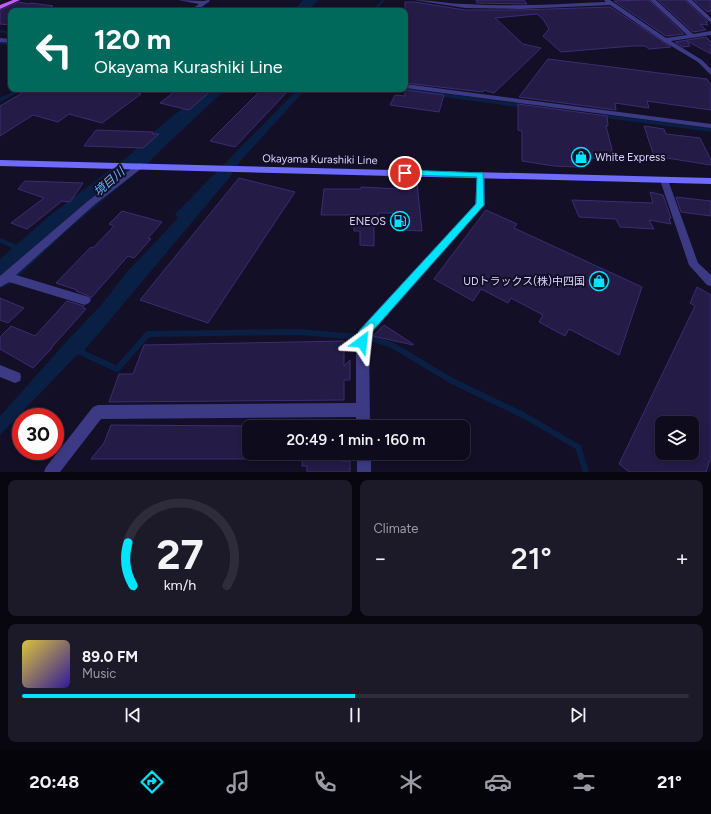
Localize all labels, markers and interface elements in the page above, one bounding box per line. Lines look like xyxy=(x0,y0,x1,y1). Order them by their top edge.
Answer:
text: 120 m xyxy=(94,22,171,56)
icon: left xyxy=(28,24,80,76)
text: Okayama Kurashiki Line xyxy=(94,56,283,78)
shop icon: White Express xyxy=(570,146,592,168)
place label: White Express xyxy=(595,151,665,164)
street label: Okayama Kurashiki Line xyxy=(262,152,378,167)
pin xyxy=(388,156,422,190)
icon: arrive xyxy=(394,162,416,184)
water label: 境目川 xyxy=(91,164,129,199)
fuel station icon: ENEOS xyxy=(389,210,411,232)
place label: ENEOS xyxy=(349,215,386,228)
shop icon: UDトラックス(株)中四国 xyxy=(588,270,610,292)
place label: UDトラックス(株)中四国 xyxy=(463,275,585,288)
position arrow xyxy=(341,321,383,363)
speed limit sign: 30 xyxy=(12,408,64,460)
map controls xyxy=(655,416,699,460)
button: layers xyxy=(655,416,699,460)
text: 20:49 · 1 min · 160 m xyxy=(287,431,425,449)
text: Climate xyxy=(374,521,418,536)
text: 27 xyxy=(156,529,203,579)
text: 21° xyxy=(511,540,552,577)
text: − xyxy=(374,545,387,572)
text: + xyxy=(675,545,689,572)
text: km/h xyxy=(163,576,196,594)
text: 89.0 FM xyxy=(82,648,138,666)
text: Music xyxy=(82,666,116,681)
icon: previous xyxy=(122,704,144,726)
icon: pause xyxy=(344,704,366,726)
icon: next xyxy=(567,704,589,726)
icon: directions xyxy=(138,768,166,796)
icon: music xyxy=(224,768,252,796)
icon: phone xyxy=(311,768,339,796)
icon: climate xyxy=(397,768,425,796)
icon: car xyxy=(484,768,512,796)
icon: filters xyxy=(570,768,598,796)
text: 20:48 xyxy=(29,771,79,793)
text: 21° xyxy=(657,771,682,793)

